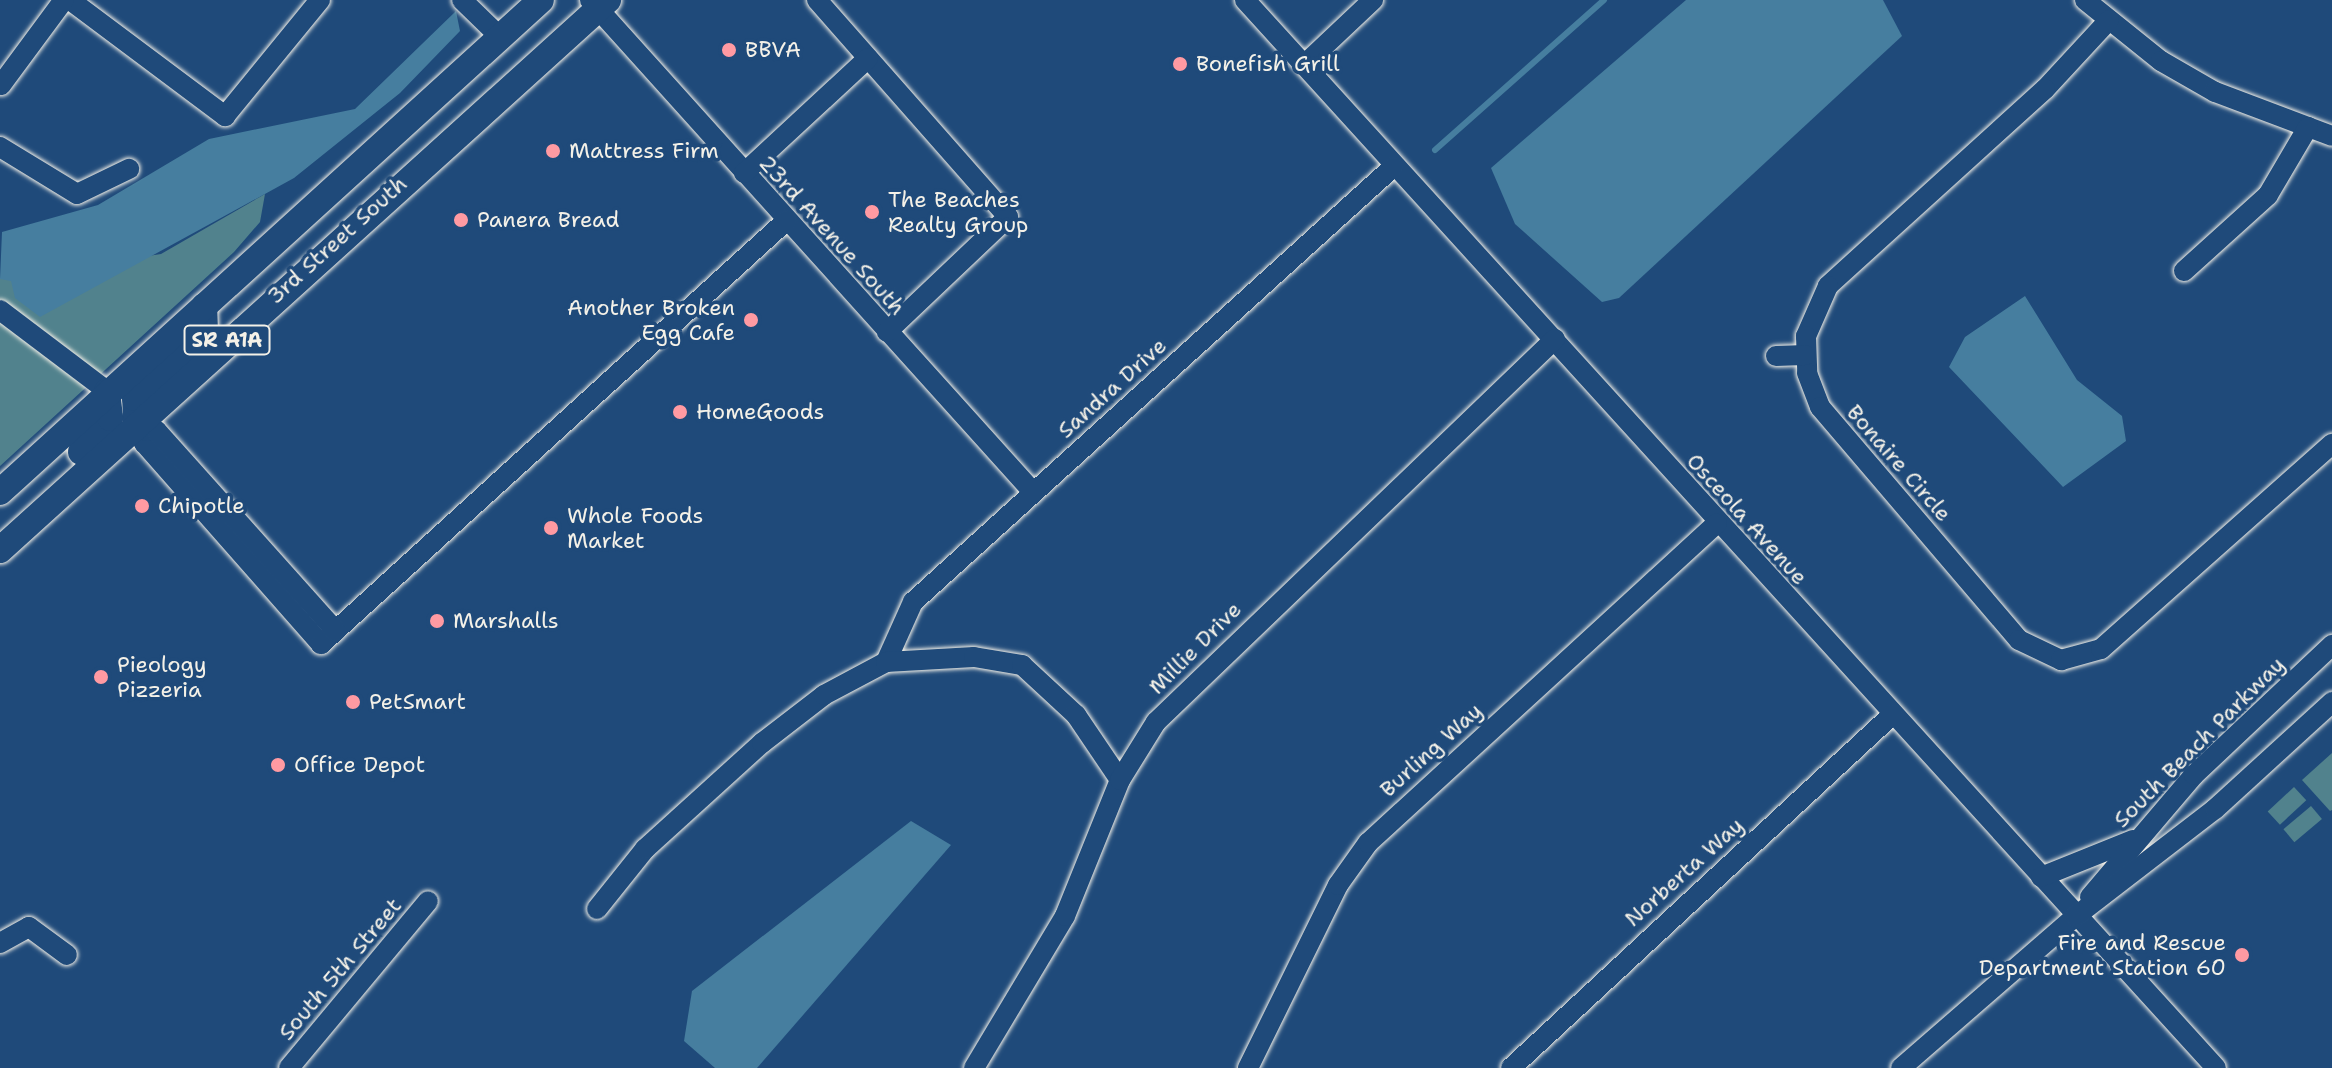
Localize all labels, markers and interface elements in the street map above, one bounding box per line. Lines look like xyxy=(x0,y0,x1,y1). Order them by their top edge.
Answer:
place label: BBVA xyxy=(745,37,801,63)
marker: BBVA xyxy=(720,41,738,59)
place label: Bonefish Grill xyxy=(1196,51,1340,77)
marker: Bonefish Grill xyxy=(1171,55,1189,73)
place label: Mattress Firm xyxy=(569,138,719,164)
marker: Mattress Firm xyxy=(544,142,562,160)
street label: 23rd Avenue South xyxy=(753,150,911,320)
street label: 3rd Street South xyxy=(262,170,412,310)
place label: The Beaches Realty Group xyxy=(888,186,1028,238)
marker: The Beaches Realty Group xyxy=(863,203,881,221)
place label: Panera Bread xyxy=(477,207,620,233)
marker: Panera Bread xyxy=(452,211,470,229)
place label: Another Broken Egg Cafe xyxy=(567,294,735,346)
marker: Another Broken Egg Cafe xyxy=(742,311,760,329)
road number: SR A1A xyxy=(183,324,271,356)
street label: Sandra Drive xyxy=(1052,332,1172,444)
place label: HomeGoods xyxy=(696,399,824,425)
street label: Bonaire Circle xyxy=(1841,399,1957,527)
marker: HomeGoods xyxy=(671,403,689,421)
street label: Osceola Avenue xyxy=(1681,448,1813,590)
place label: Chipotle xyxy=(158,493,245,519)
marker: Chipotle xyxy=(133,497,151,515)
place label: Whole Foods Market xyxy=(567,502,704,554)
marker: Whole Foods Market xyxy=(542,519,560,537)
street label: Millie Drive xyxy=(1143,596,1247,700)
place label: Marshalls xyxy=(453,608,559,634)
marker: Marshalls xyxy=(428,612,446,630)
place label: Pieology Pizzeria xyxy=(117,651,207,702)
street label: South Beach Parkway xyxy=(2108,651,2290,833)
marker: Pieology Pizzeria xyxy=(92,668,110,686)
place label: PetSmart xyxy=(369,689,466,715)
marker: PetSmart xyxy=(344,693,362,711)
street label: Burling Way xyxy=(1375,697,1487,803)
place label: Office Depot xyxy=(294,752,425,778)
marker: Office Depot xyxy=(269,756,287,774)
street label: Norberta Way xyxy=(1619,812,1749,932)
street label: South 5th Street xyxy=(273,893,407,1045)
place label: Fire and Rescue Department Station 60 xyxy=(1979,929,2226,980)
marker: Fire and Rescue Department Station 60 xyxy=(2233,946,2251,964)

